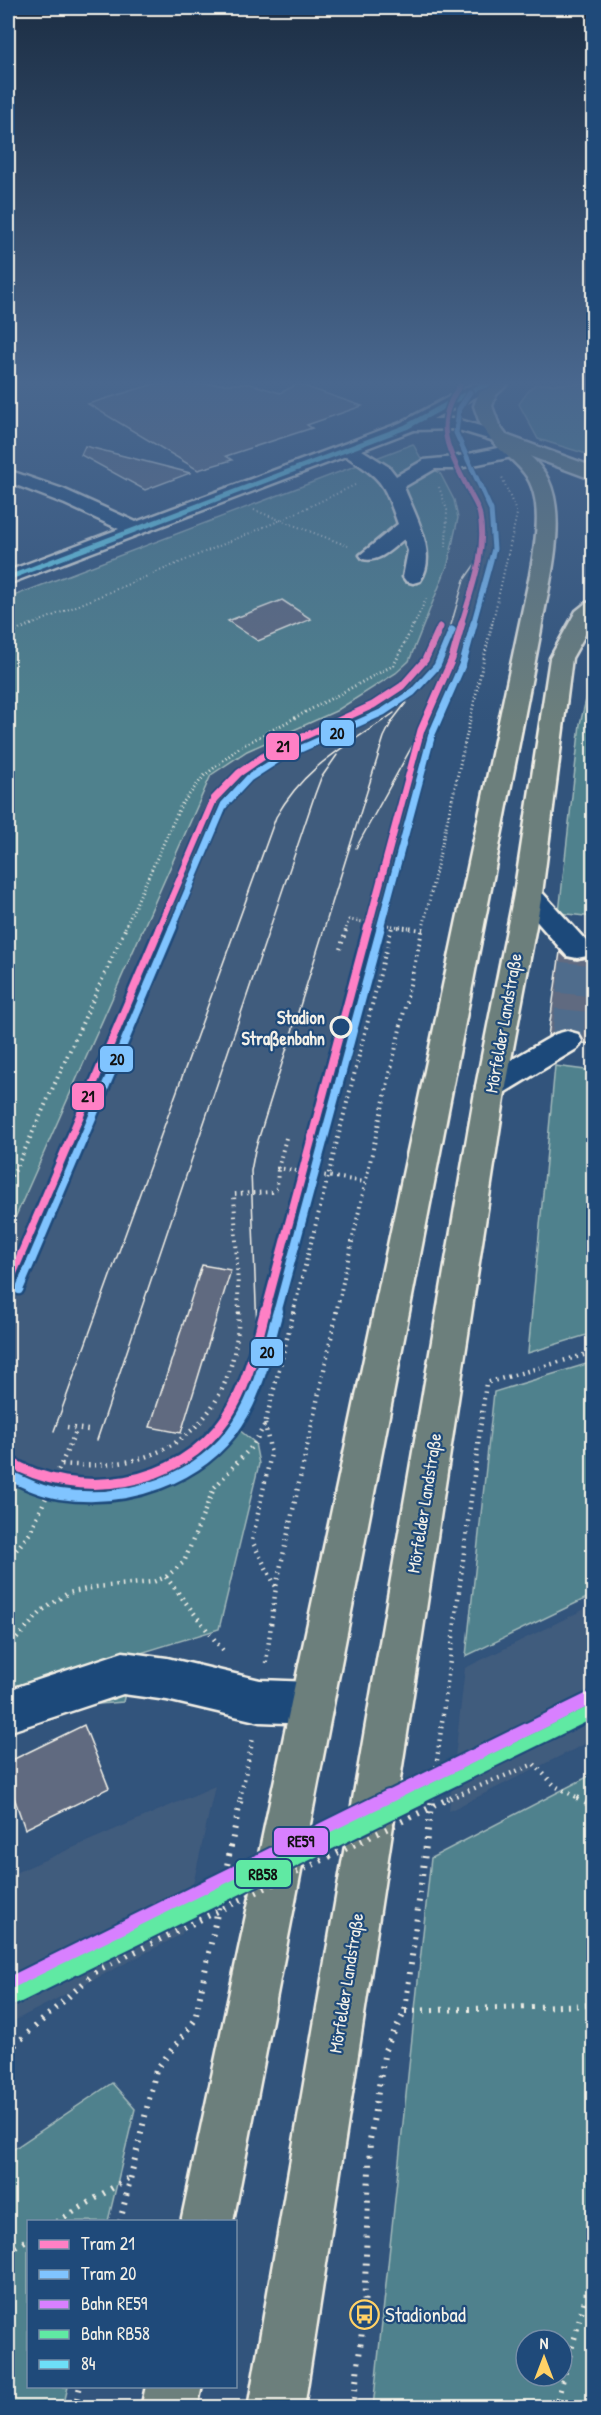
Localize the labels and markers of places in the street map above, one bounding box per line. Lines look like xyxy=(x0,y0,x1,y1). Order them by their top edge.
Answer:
place label: Stadion Straßenbahn xyxy=(242,1005,325,1052)
marker: Stadion Straßenbahn xyxy=(330,1016,352,1038)
bus stop icon: Stadionbad xyxy=(348,2298,380,2330)
place label: Stadionbad xyxy=(385,2300,466,2329)

